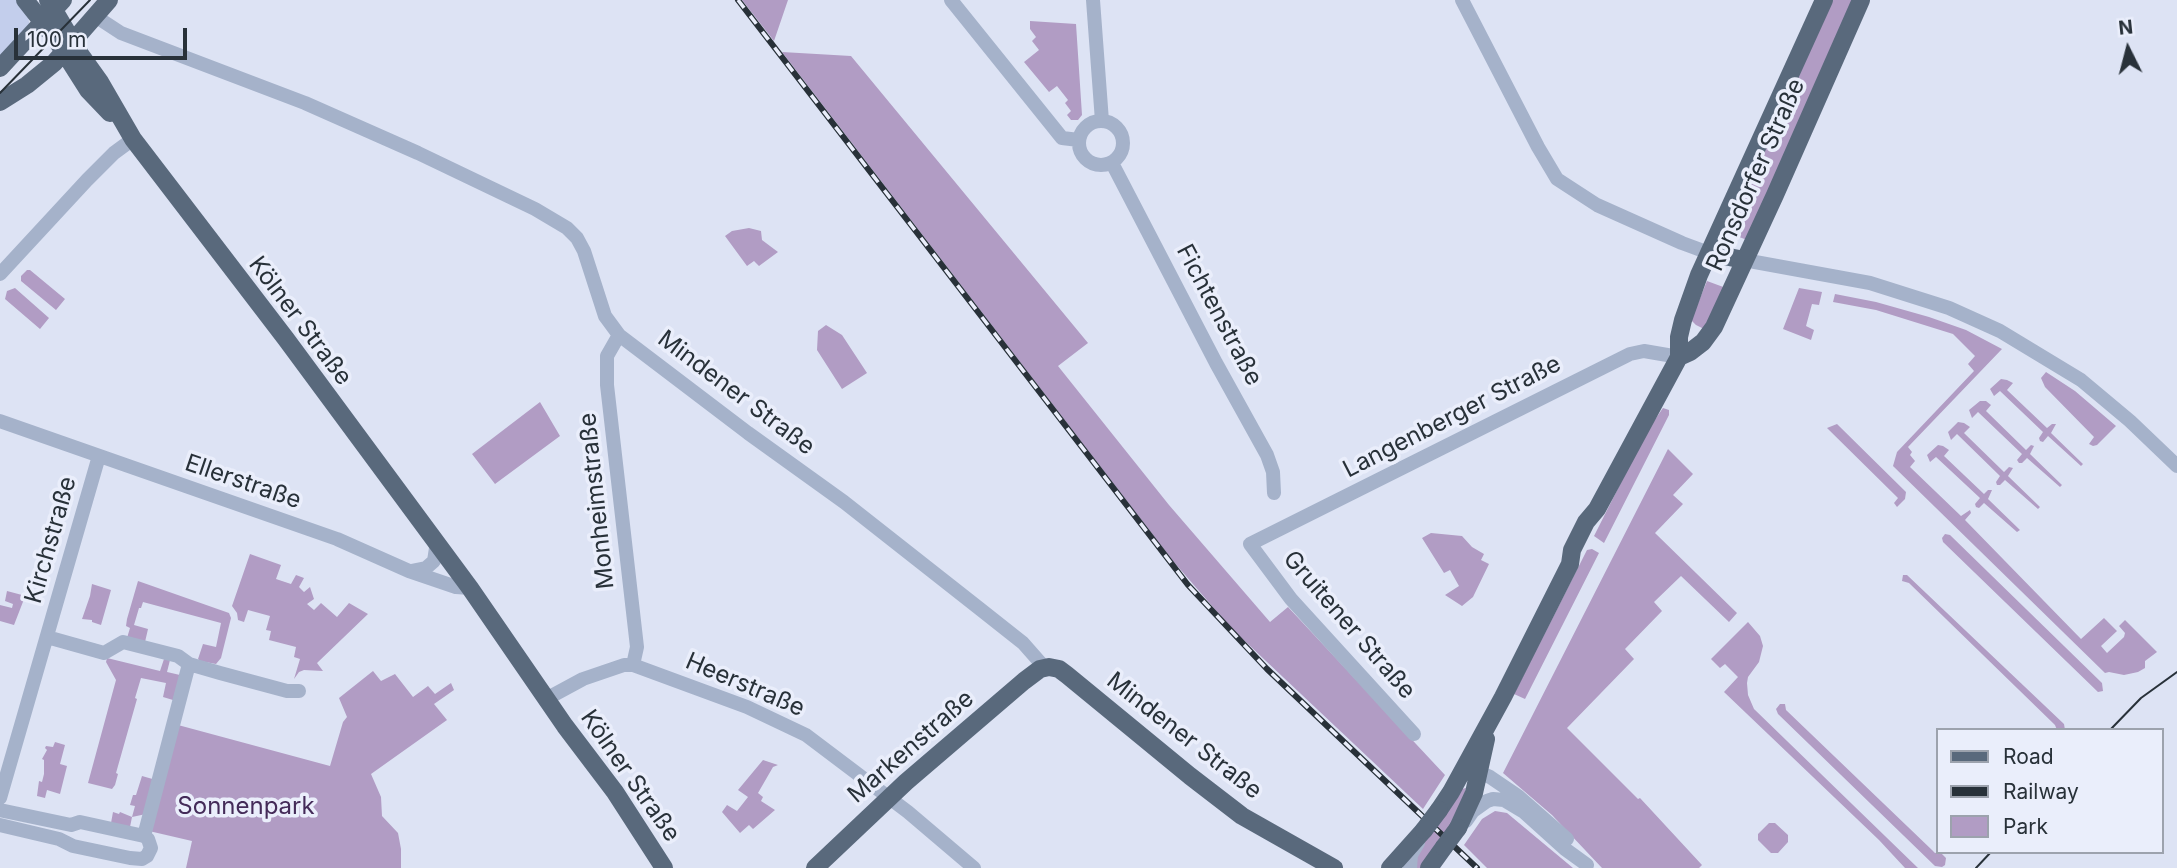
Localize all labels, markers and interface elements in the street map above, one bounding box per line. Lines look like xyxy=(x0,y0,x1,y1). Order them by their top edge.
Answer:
scale bar xyxy=(18,14,191,58)
north arrow xyxy=(2093,14,2163,84)
text: N xyxy=(2117,15,2134,40)
text: 100 m xyxy=(27,27,86,52)
street label: Ronsdorfer Straße xyxy=(1701,74,1811,276)
street label: Fichtenstraße xyxy=(1170,240,1268,390)
street label: Kölner Straße xyxy=(242,251,358,391)
street label: Mindener Straße xyxy=(652,325,820,461)
street label: Langenberger Straße xyxy=(1338,350,1566,484)
street label: Monheimstraße xyxy=(573,411,621,591)
street label: Ellerstraße xyxy=(181,449,305,515)
street label: Kirchstraße xyxy=(19,473,83,607)
street label: Gruitener Straße xyxy=(1277,545,1421,705)
street label: Heerstraße xyxy=(681,647,809,723)
street label: Mindener Straße xyxy=(1101,667,1267,805)
street label: Markenstraße xyxy=(842,685,980,809)
street label: Kölner Straße xyxy=(574,705,686,847)
legend xyxy=(1936,728,2163,854)
text: Road xyxy=(2003,744,2054,769)
text: Railway xyxy=(2003,779,2079,804)
park label: Sonnenpark xyxy=(177,793,315,821)
text: Park xyxy=(2003,814,2048,839)

